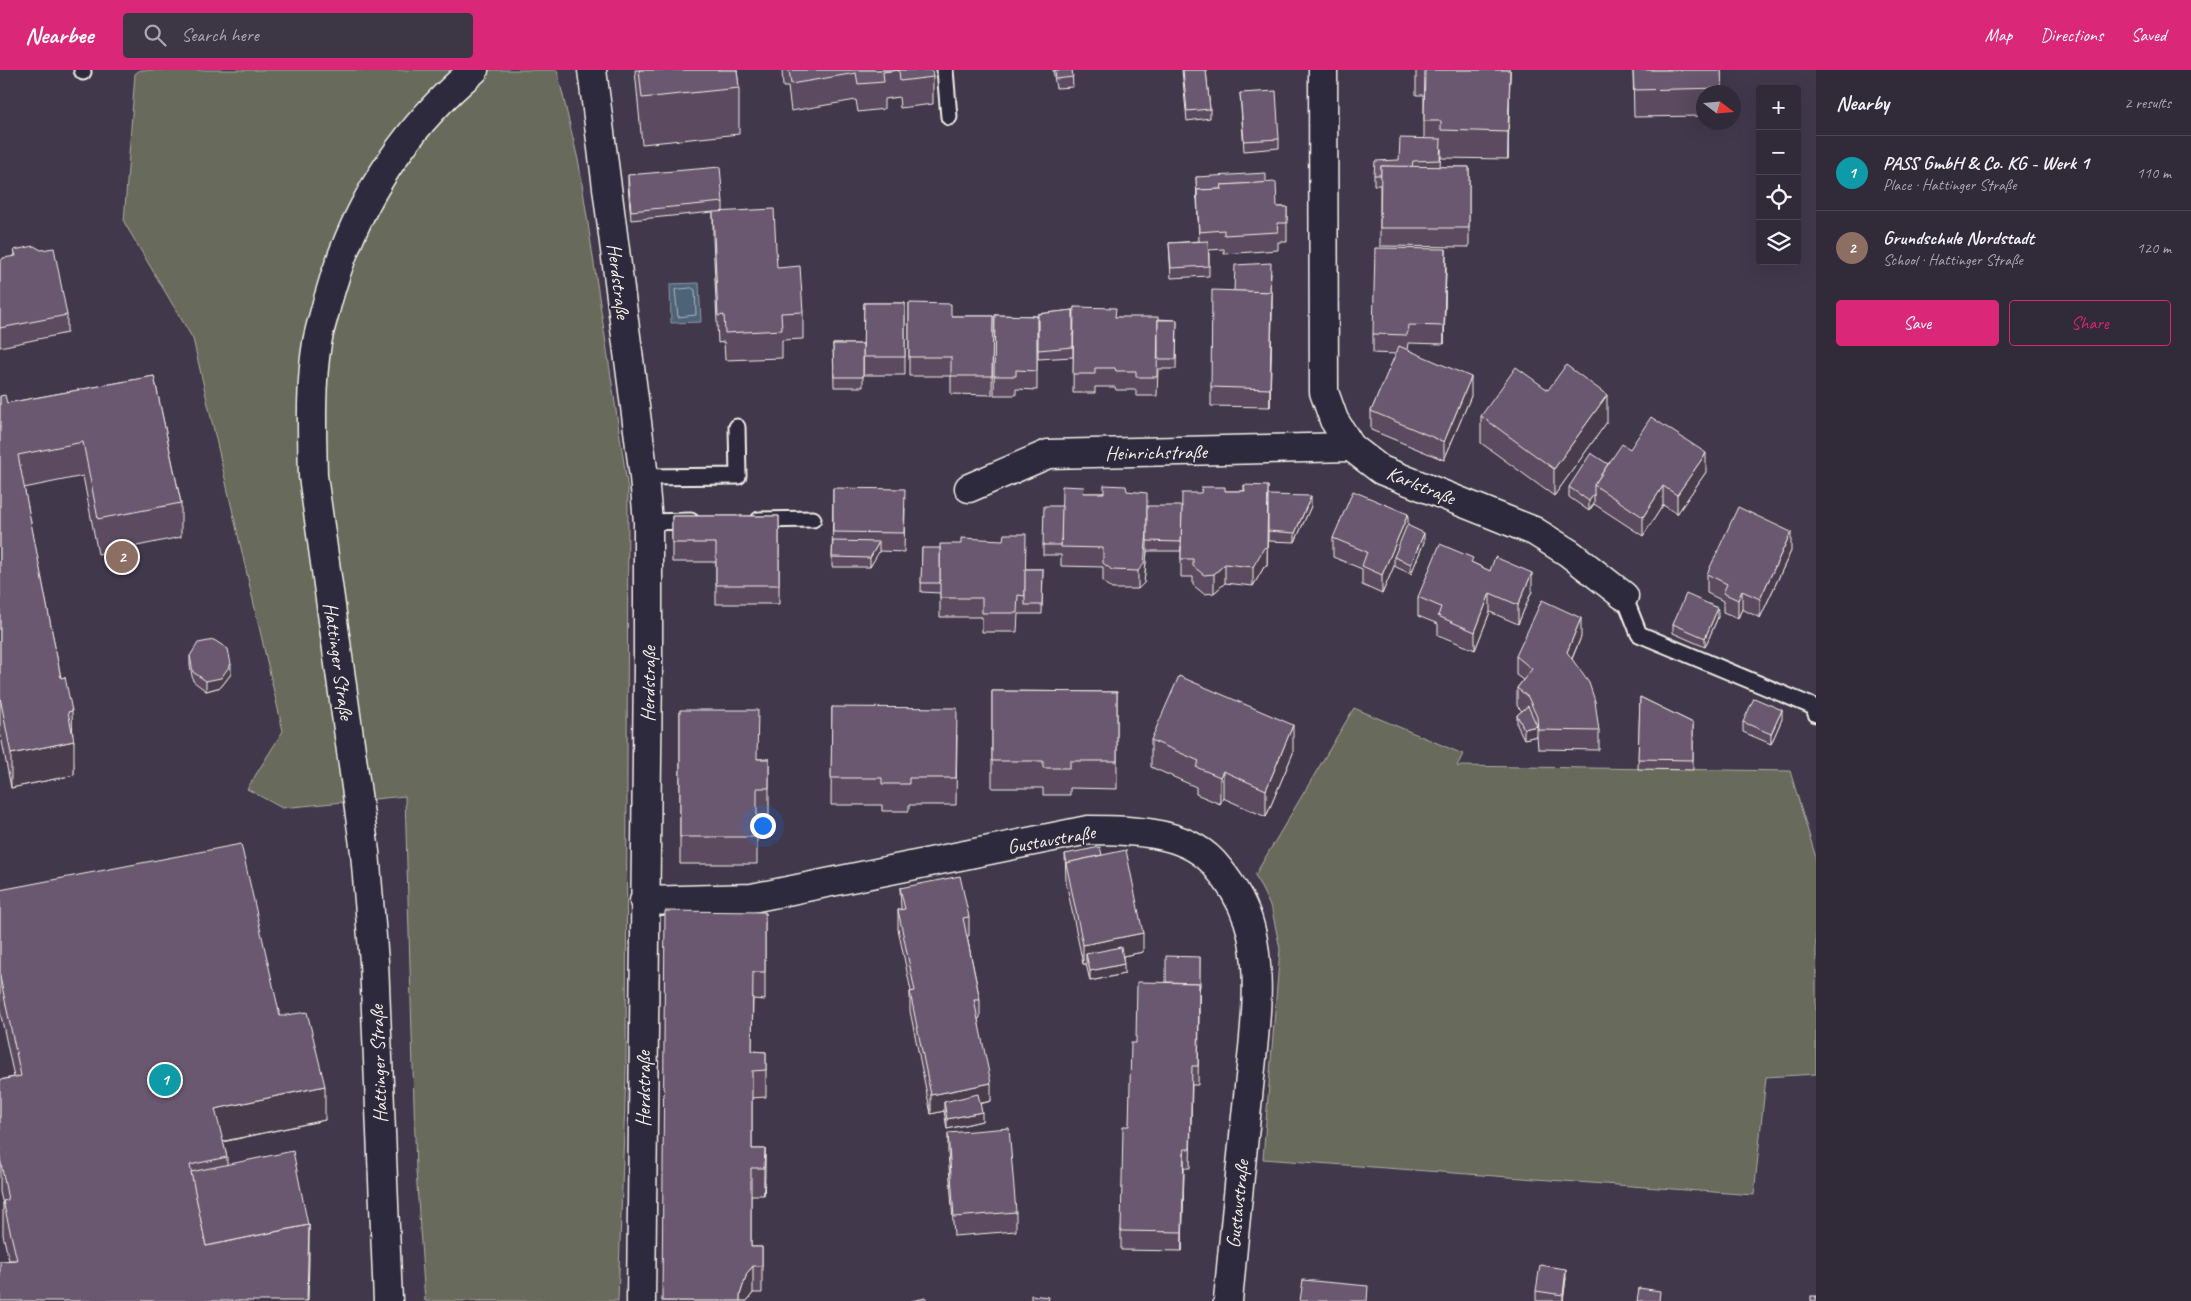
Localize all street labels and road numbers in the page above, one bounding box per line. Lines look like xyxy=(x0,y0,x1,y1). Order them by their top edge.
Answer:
street label: Herdstraße xyxy=(601,242,636,322)
street label: Heinrichstraße xyxy=(1105,439,1209,466)
street label: Karlstraße xyxy=(1383,460,1460,511)
street label: Hattinger Straße xyxy=(318,601,359,723)
street label: Herdstraße xyxy=(635,644,662,722)
street label: Gustavstraße xyxy=(1005,819,1098,859)
street label: Hattinger Straße xyxy=(364,1003,393,1124)
street label: Herdstraße xyxy=(631,1050,656,1127)
street label: Gustavstraße xyxy=(1220,1157,1255,1249)

